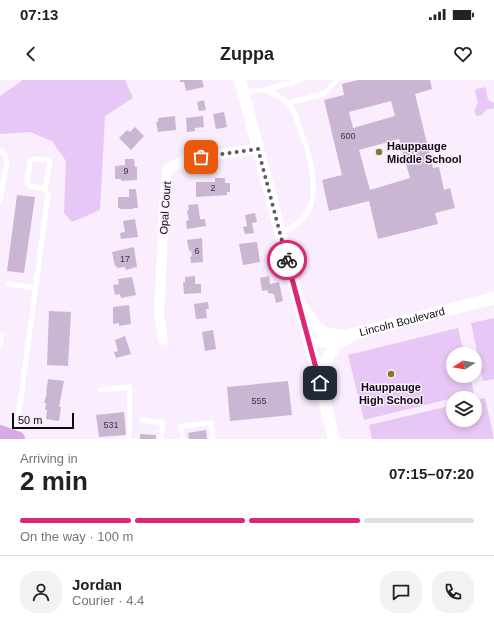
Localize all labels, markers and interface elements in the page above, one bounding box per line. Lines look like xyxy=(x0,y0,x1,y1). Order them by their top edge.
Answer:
text: 07:13 xyxy=(20,6,58,23)
icon: back xyxy=(20,43,42,65)
icon: heart xyxy=(452,43,474,65)
text: Zuppa xyxy=(220,44,274,64)
house number: 600 xyxy=(340,131,356,141)
pin xyxy=(184,140,218,174)
place label: Hauppauge Middle School xyxy=(387,140,462,165)
icon: bag xyxy=(190,146,212,168)
marker: Hauppauge Middle School xyxy=(374,147,384,157)
house number: 9 xyxy=(123,166,129,176)
street label: Opal Court xyxy=(157,181,173,235)
house number: 2 xyxy=(210,183,216,193)
courier xyxy=(267,240,307,280)
house number: 6 xyxy=(194,246,200,256)
icon: bike xyxy=(276,249,298,271)
house number: 17 xyxy=(120,254,130,264)
street label: Lincoln Boulevard xyxy=(358,305,446,338)
north arrow xyxy=(446,347,482,383)
map controls xyxy=(446,347,482,427)
pin xyxy=(303,366,337,400)
marker: Hauppauge High School xyxy=(386,369,396,379)
icon: home xyxy=(309,372,331,394)
place label: Hauppauge High School xyxy=(359,381,423,406)
button: layers xyxy=(446,391,482,427)
house number: 555 xyxy=(251,396,267,406)
scale bar xyxy=(12,411,74,430)
text: 50 m xyxy=(18,414,42,426)
house number: 531 xyxy=(103,420,119,430)
text: Arriving in xyxy=(20,451,78,466)
text: 07:15–07:20 xyxy=(389,465,474,482)
text: 2 min xyxy=(20,466,88,496)
text: On the way · 100 m xyxy=(20,529,133,544)
button: person xyxy=(20,571,62,613)
button: chat xyxy=(380,571,422,613)
button: phone xyxy=(432,571,474,613)
text: Jordan xyxy=(72,576,122,593)
text: Courier · 4.4 xyxy=(72,593,144,608)

